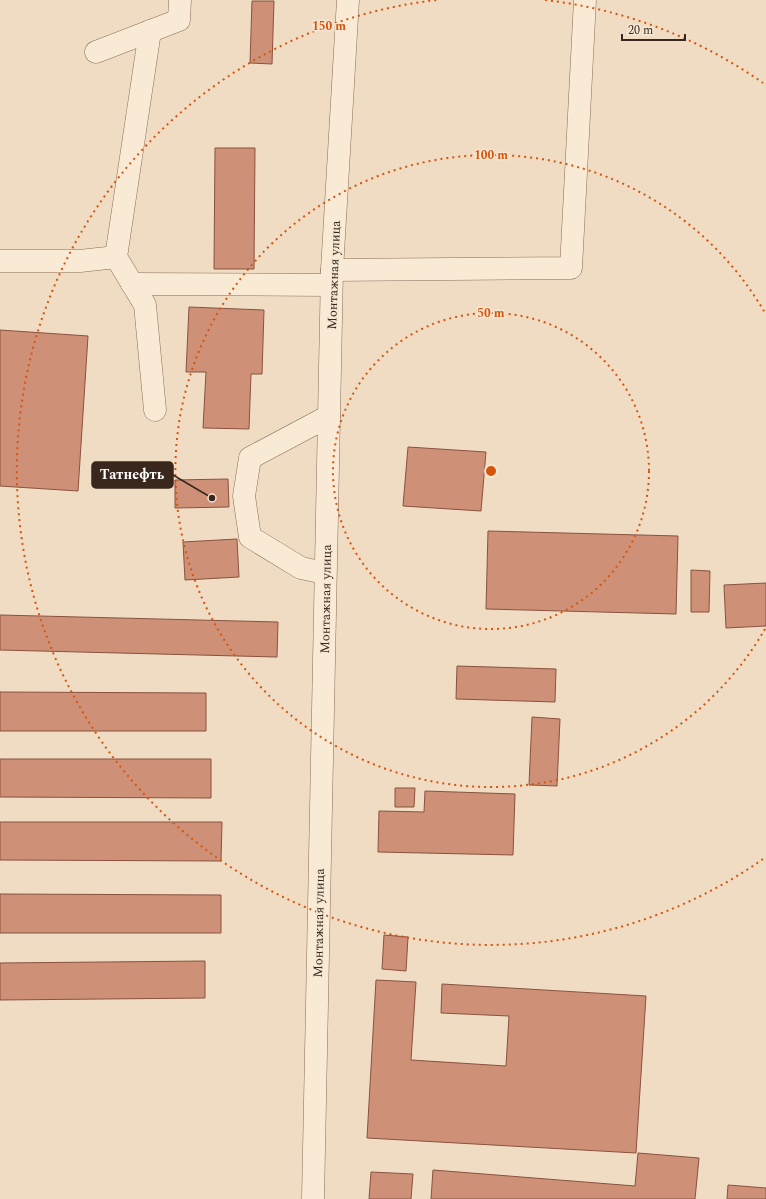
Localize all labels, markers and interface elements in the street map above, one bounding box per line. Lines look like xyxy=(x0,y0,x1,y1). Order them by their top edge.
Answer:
scale bar xyxy=(622,16,685,42)
text: 150 m xyxy=(312,17,346,36)
text: 20 m xyxy=(628,21,653,40)
text: 100 m xyxy=(474,146,508,165)
street label: Монтажная улица xyxy=(322,219,346,330)
text: 50 m xyxy=(477,304,505,323)
callout: Татнефть xyxy=(92,462,173,488)
text: Татнефть xyxy=(100,464,165,485)
centre of rings xyxy=(484,464,498,478)
street label: Монтажная улица xyxy=(315,544,337,654)
street label: Монтажная улица xyxy=(308,868,330,978)

